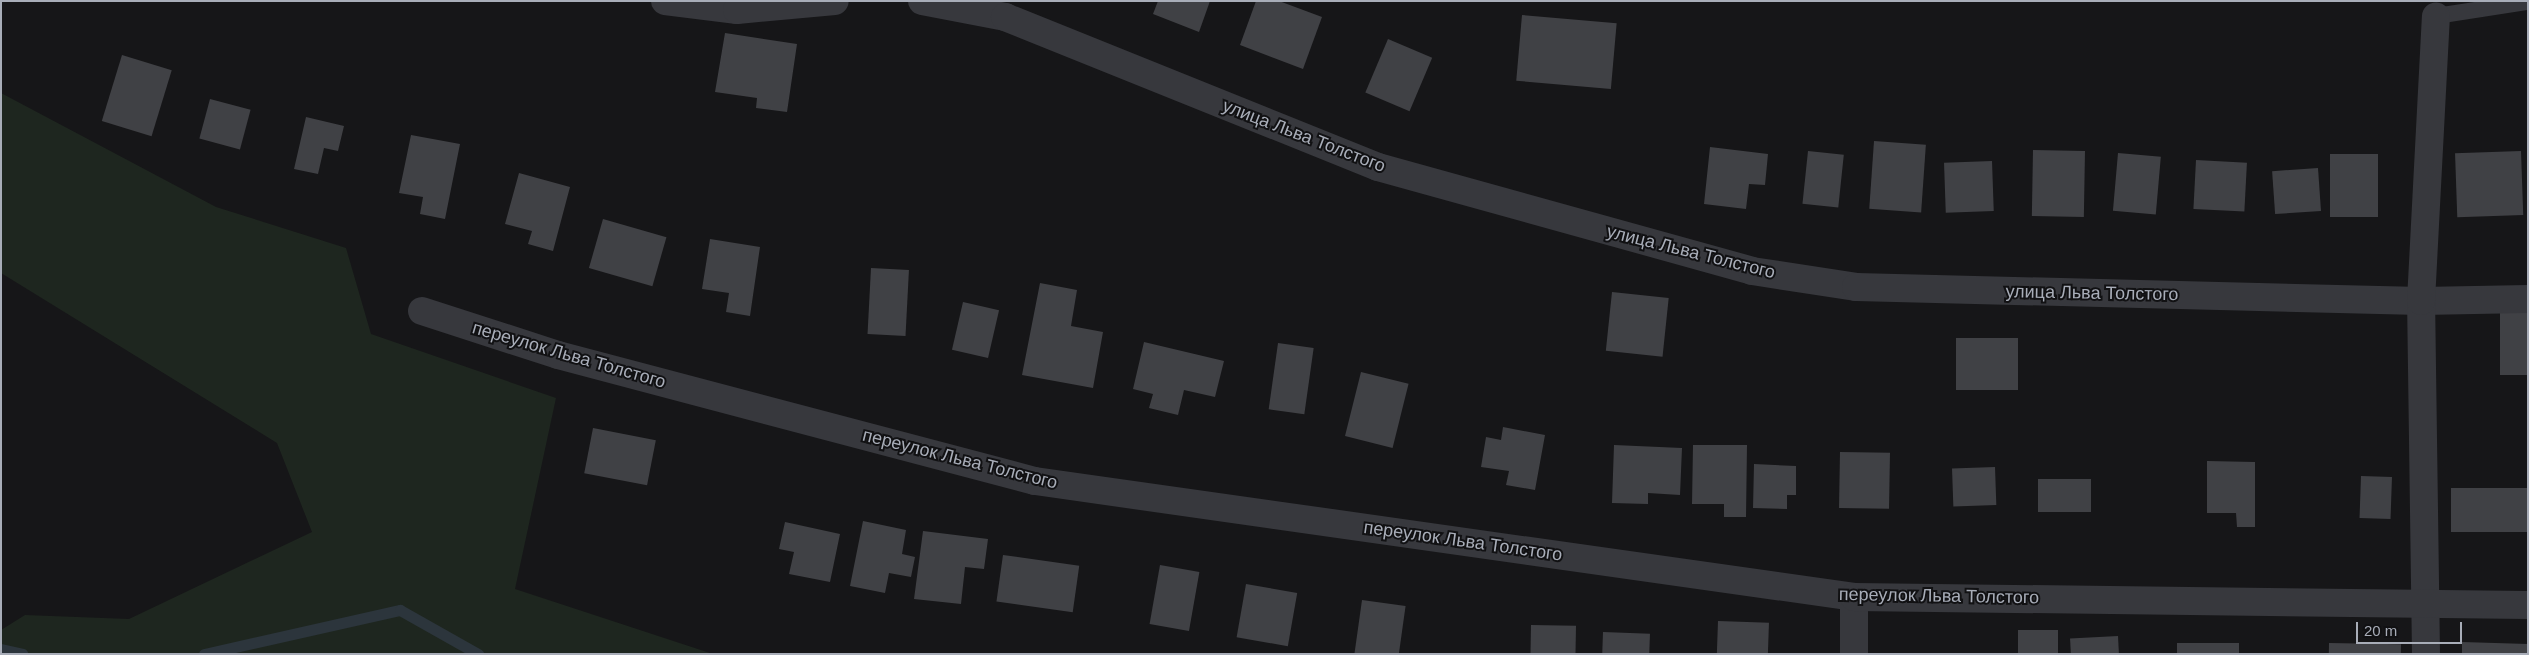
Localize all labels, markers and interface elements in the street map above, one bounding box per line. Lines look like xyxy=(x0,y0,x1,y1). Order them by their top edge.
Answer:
street label: улица Льва Толстого xyxy=(1219,95,1389,177)
street label: улица Льва Толстого xyxy=(1604,221,1778,283)
street label: улица Льва Толстого xyxy=(2005,281,2179,305)
street label: переулок Льва Толстого xyxy=(470,317,668,393)
street label: переулок Льва Толстого xyxy=(860,424,1060,494)
street label: переулок Льва Толстого xyxy=(1362,516,1564,566)
street label: переулок Льва Толстого xyxy=(1839,583,2039,609)
scale bar xyxy=(2359,612,2465,644)
text: 20 m xyxy=(2364,622,2397,639)

